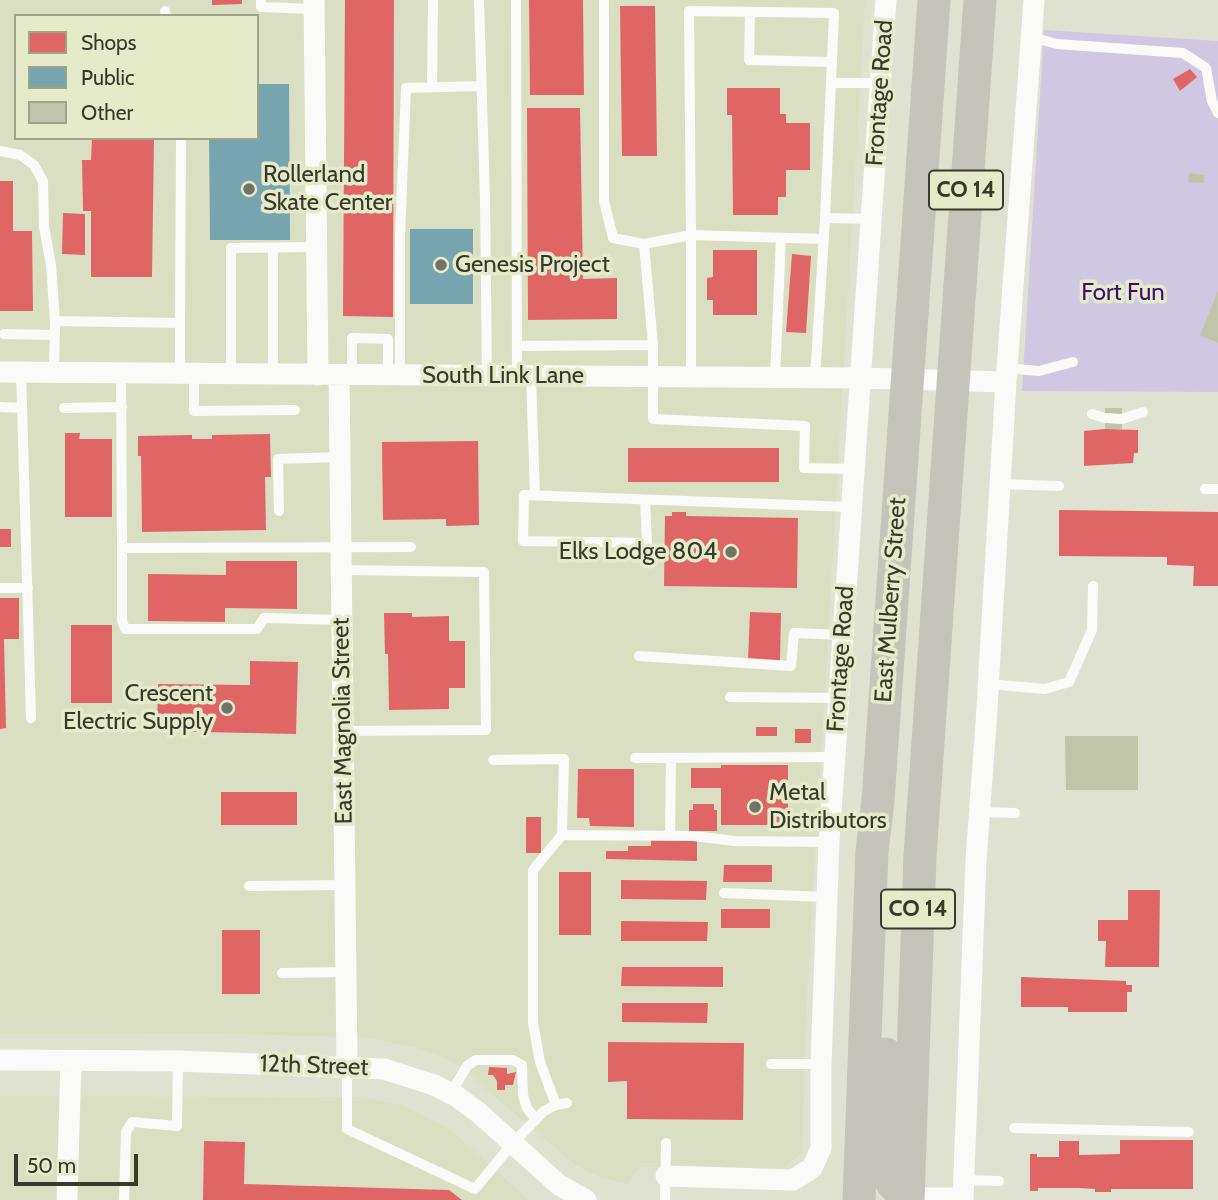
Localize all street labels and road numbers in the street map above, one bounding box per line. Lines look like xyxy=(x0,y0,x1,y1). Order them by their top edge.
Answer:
street label: Frontage Road xyxy=(861,19,899,167)
road number: CO 14 xyxy=(929,170,1003,210)
street label: South Link Lane xyxy=(422,362,584,390)
street label: East Mulberry Street xyxy=(869,496,913,704)
street label: Frontage Road xyxy=(822,585,860,733)
street label: East Magnolia Street xyxy=(327,617,359,825)
road number: CO 14 xyxy=(881,890,955,928)
street label: 12th Street xyxy=(259,1050,369,1082)

